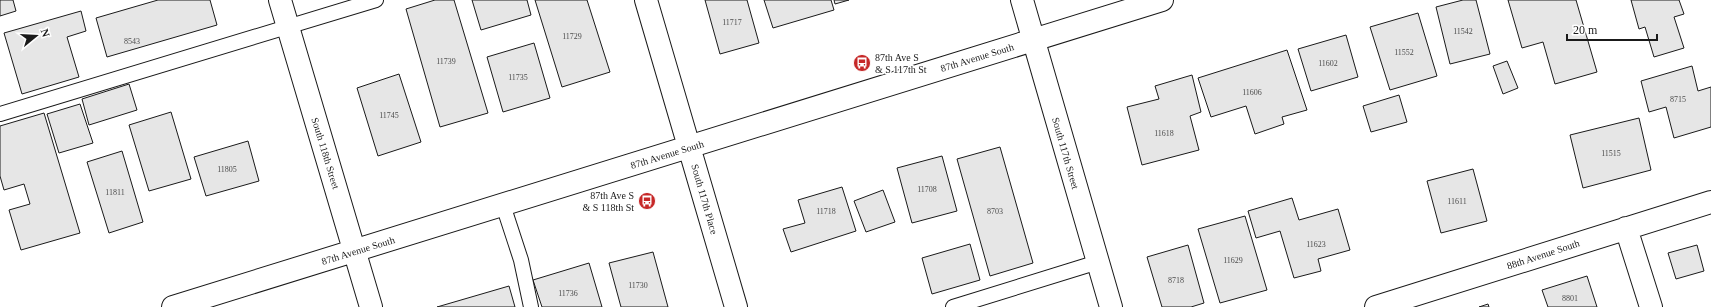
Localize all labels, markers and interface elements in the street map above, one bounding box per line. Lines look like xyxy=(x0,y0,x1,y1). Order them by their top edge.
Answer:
north arrow xyxy=(16,16,56,56)
scale bar xyxy=(1567,16,1657,42)
house number: 11717 xyxy=(722,18,742,27)
text: 20 m xyxy=(1573,23,1598,37)
text: N xyxy=(39,27,52,39)
house number: 11542 xyxy=(1453,27,1473,36)
house number: 11729 xyxy=(562,32,582,41)
house number: 8543 xyxy=(124,37,140,46)
street label: 87th Avenue South xyxy=(939,41,1015,74)
house number: 11552 xyxy=(1394,48,1414,57)
place label: 87th Ave S & S 117th St xyxy=(875,52,927,75)
bus stop icon: 87th Ave S & S 117th St xyxy=(852,53,872,73)
house number: 11739 xyxy=(436,57,456,66)
house number: 11602 xyxy=(1318,59,1338,68)
house number: 11735 xyxy=(508,73,528,82)
house number: 11606 xyxy=(1242,88,1262,97)
house number: 8715 xyxy=(1670,95,1686,104)
house number: 11745 xyxy=(379,111,399,120)
street label: South 118th Street xyxy=(309,116,342,190)
street label: South 117th Street xyxy=(1050,116,1081,190)
house number: 11618 xyxy=(1154,129,1174,138)
street label: 87th Avenue South xyxy=(629,138,705,171)
house number: 11515 xyxy=(1601,149,1621,158)
street label: South 117th Place xyxy=(689,163,720,236)
house number: 11805 xyxy=(217,165,237,174)
house number: 11708 xyxy=(917,185,937,194)
house number: 11811 xyxy=(105,188,125,197)
place label: 87th Ave S & S 118th St xyxy=(582,190,634,213)
bus stop icon: 87th Ave S & S 118th St xyxy=(637,191,657,211)
house number: 11611 xyxy=(1447,197,1467,206)
house number: 11718 xyxy=(816,207,836,216)
house number: 8703 xyxy=(987,207,1003,216)
street label: 87th Avenue South xyxy=(320,234,396,267)
street label: 88th Avenue South xyxy=(1505,238,1581,271)
house number: 11623 xyxy=(1306,240,1326,249)
house number: 11629 xyxy=(1223,256,1243,265)
house number: 8718 xyxy=(1168,276,1184,285)
house number: 11730 xyxy=(628,281,648,290)
house number: 11736 xyxy=(558,289,578,298)
house number: 8801 xyxy=(1562,294,1578,303)

